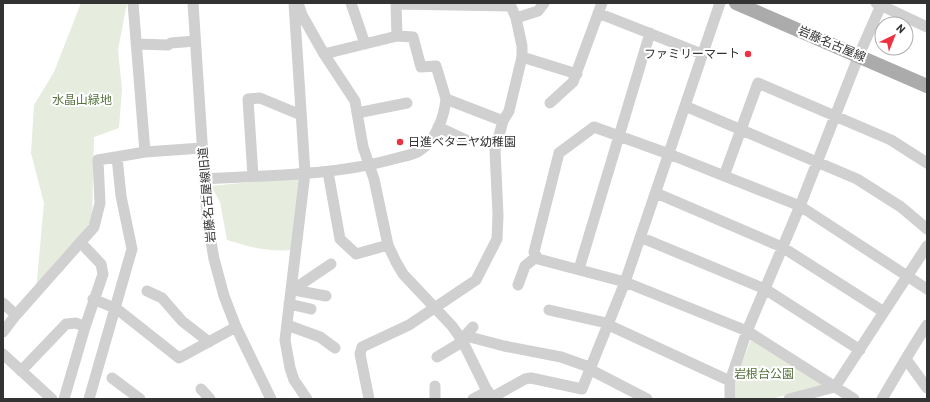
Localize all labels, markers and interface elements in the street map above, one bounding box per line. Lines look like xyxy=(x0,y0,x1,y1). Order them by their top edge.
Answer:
north arrow xyxy=(874,16,914,56)
text: N xyxy=(894,21,908,36)
street label: 岩藤名古屋線 xyxy=(797,23,868,64)
place label: ファミリーマート xyxy=(644,46,740,60)
marker: ファミリーマート xyxy=(743,49,753,59)
park label: 水晶山緑地 xyxy=(52,92,112,106)
place label: 日進ベタニヤ幼稚園 xyxy=(408,134,516,148)
marker: 日進ベタニヤ幼稚園 xyxy=(395,137,405,147)
street label: 岩藤名古屋線旧道 xyxy=(195,147,217,244)
park label: 岩根台公園 xyxy=(734,366,794,380)

